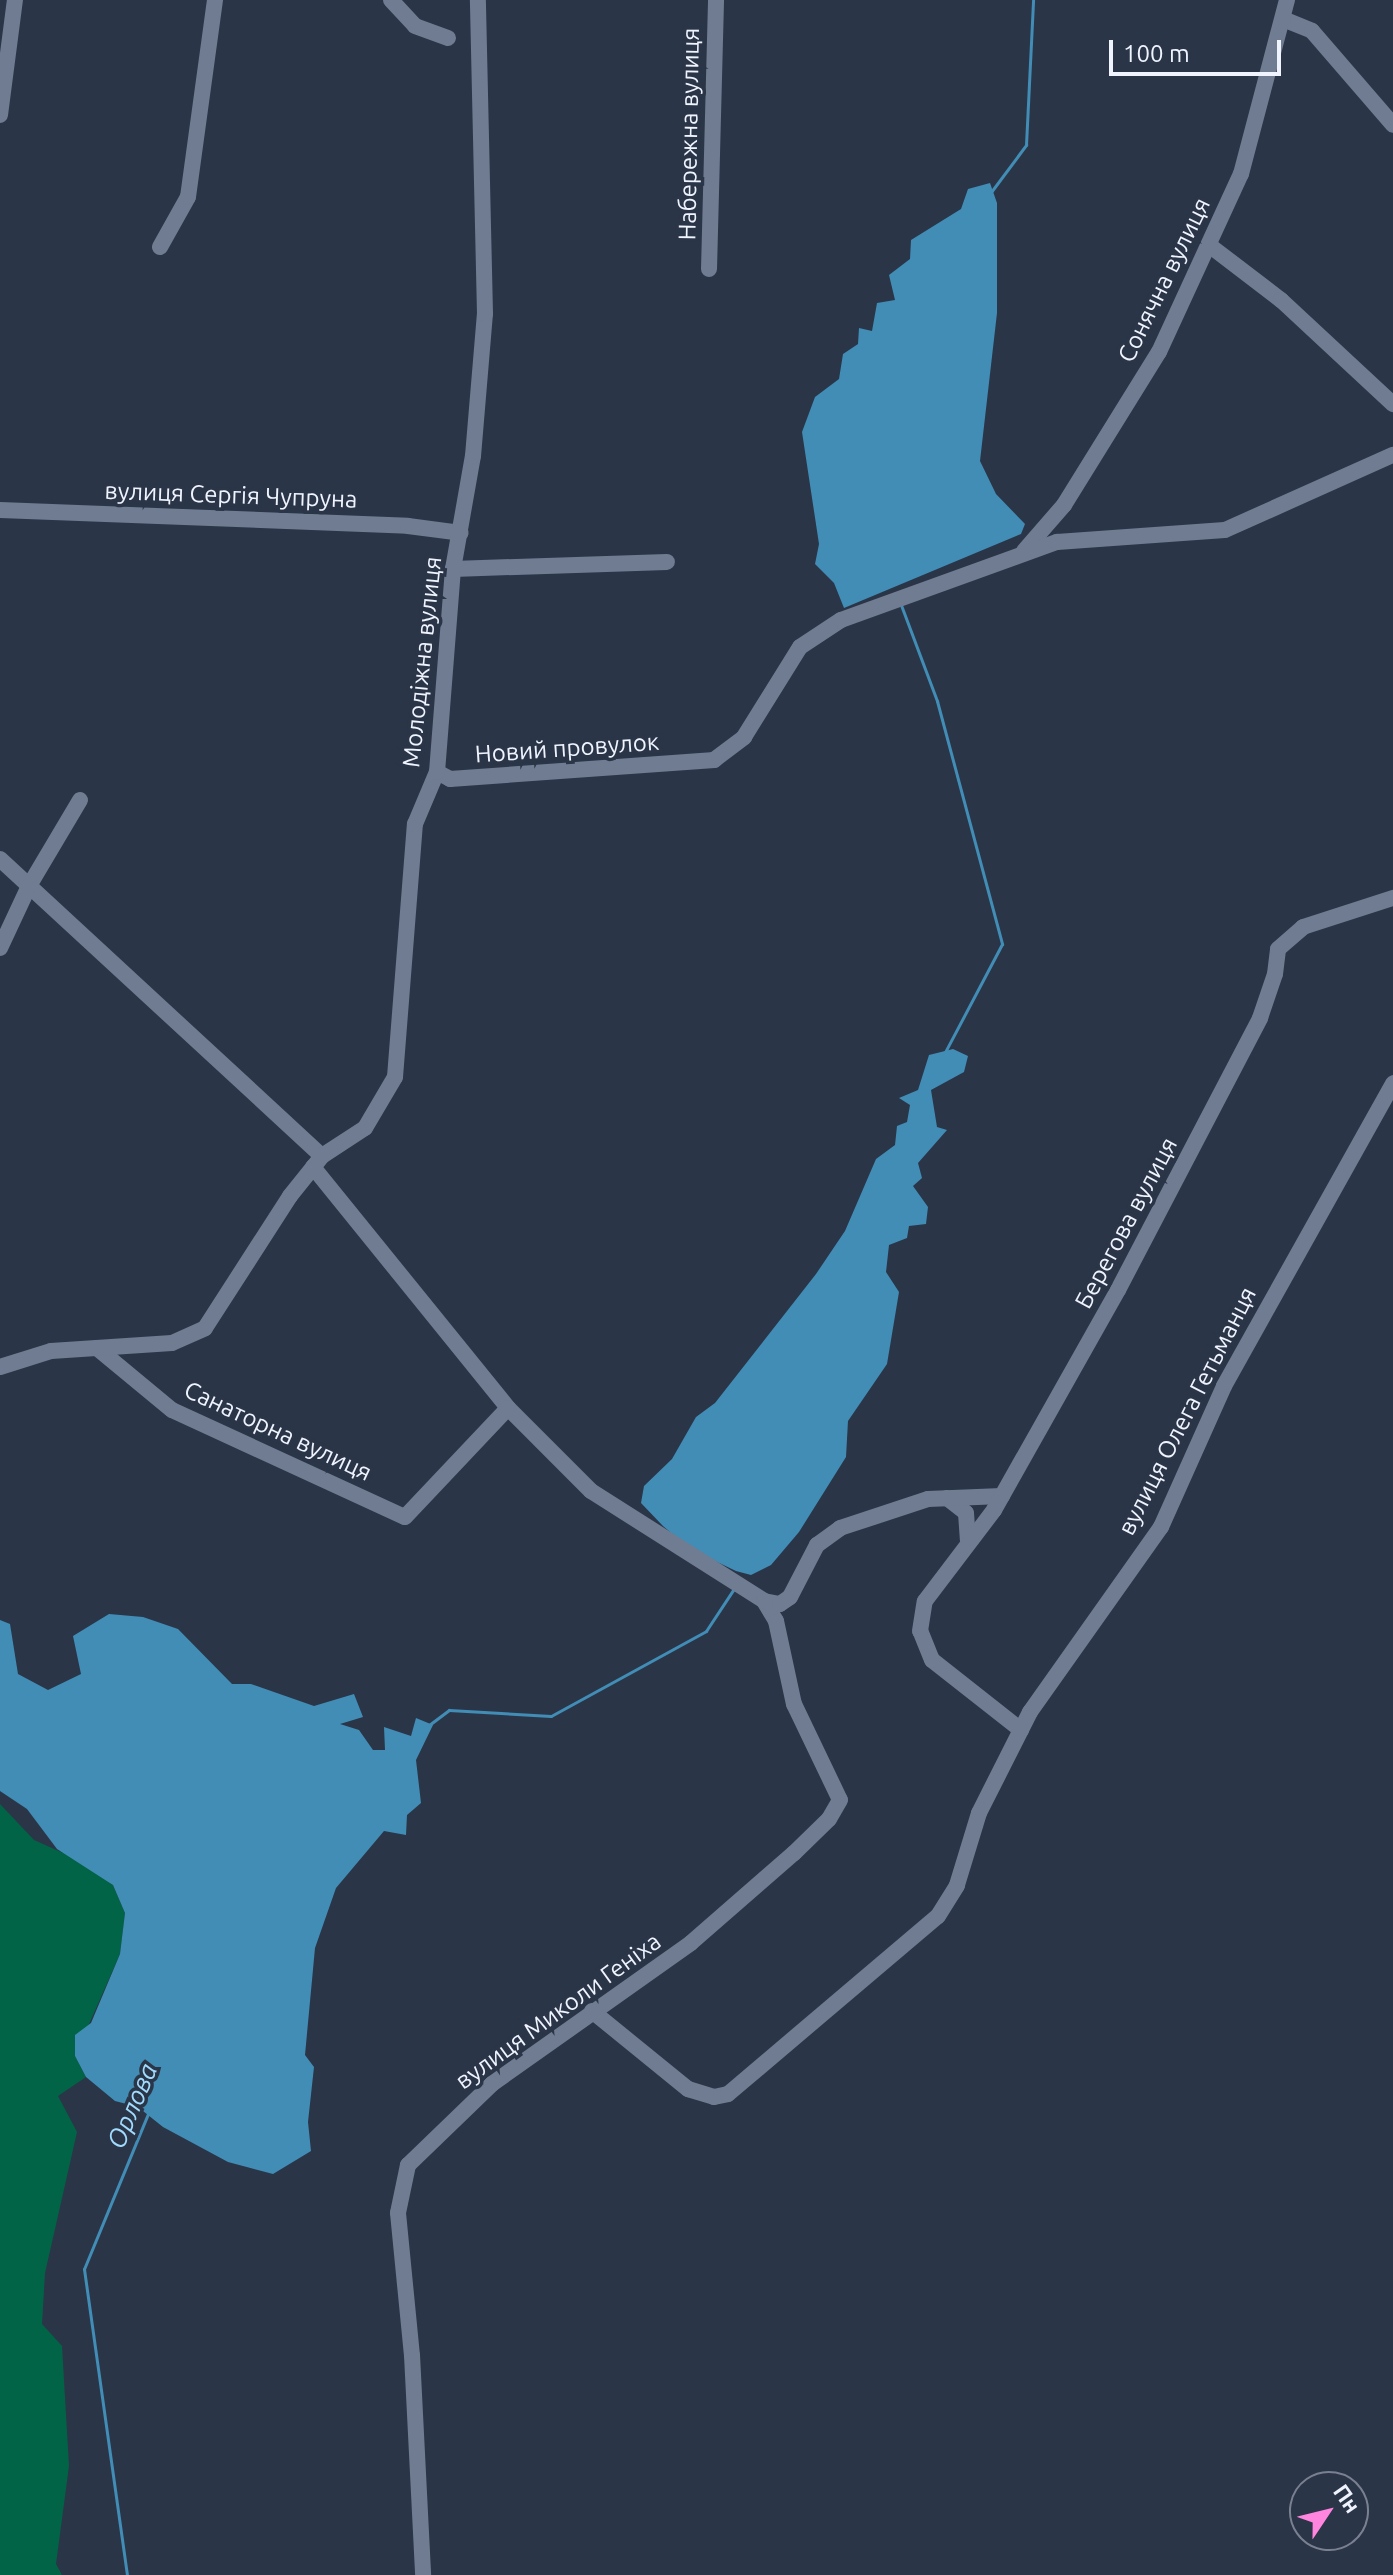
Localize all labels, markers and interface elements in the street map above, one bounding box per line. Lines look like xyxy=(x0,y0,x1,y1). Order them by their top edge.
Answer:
scale bar xyxy=(1113,24,1285,74)
street label: Набережна вулиця xyxy=(673,27,705,241)
text: 100 m xyxy=(1123,40,1190,67)
street label: Сонячна вулиця xyxy=(1112,193,1216,367)
street label: вулиця Сергія Чупруна xyxy=(104,476,358,514)
street label: Молодіжна вулиця xyxy=(397,555,447,769)
street label: Новий провулок xyxy=(474,727,660,769)
street label: Берегова вулиця xyxy=(1069,1133,1183,1313)
street label: вулиця Олега Гетьманця xyxy=(1112,1282,1262,1540)
street label: Санаторна вулиця xyxy=(180,1375,376,1487)
street label: вулиця Миколи Геніха xyxy=(450,1927,666,2095)
water label: Орлова xyxy=(100,2059,164,2153)
north arrow xyxy=(1289,2471,1369,2551)
text: Пн xyxy=(1329,2479,1366,2517)

